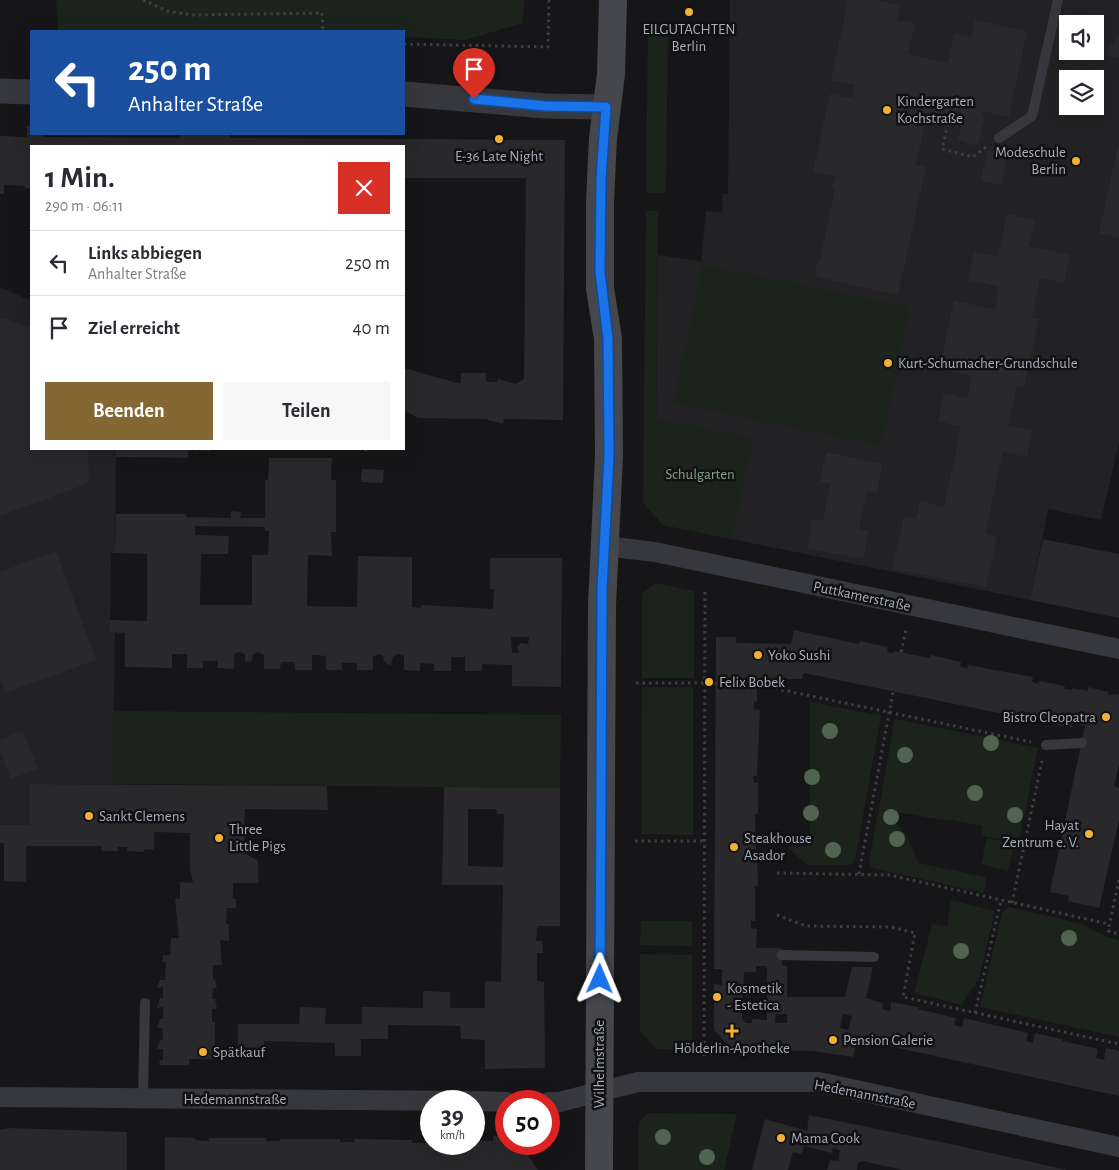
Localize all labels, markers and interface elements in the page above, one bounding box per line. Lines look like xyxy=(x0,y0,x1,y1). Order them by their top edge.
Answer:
marker: EILGUTACHTEN Berlin xyxy=(683,6,695,18)
map controls xyxy=(1059,15,1104,115)
button: sound xyxy=(1059,15,1104,60)
place label: EILGUTACHTEN Berlin xyxy=(642,22,736,54)
pin xyxy=(453,48,495,99)
icon: left xyxy=(45,50,110,115)
text: 250 m xyxy=(128,52,211,87)
icon: arrive xyxy=(460,55,488,83)
button: layers xyxy=(1059,70,1104,115)
text: Anhalter Straße xyxy=(128,93,263,115)
place label: Kindergarten Kochstraße xyxy=(897,94,974,126)
marker: Kindergarten Kochstraße xyxy=(881,104,893,116)
marker: E-36 Late Night xyxy=(493,133,505,145)
place label: Modeschule Berlin xyxy=(995,145,1066,177)
place label: E-36 Late Night xyxy=(455,149,543,164)
marker: Modeschule Berlin xyxy=(1070,155,1082,167)
button: close xyxy=(338,162,390,214)
text: 1 Min. xyxy=(45,163,115,193)
text: 290 m · 06:11 xyxy=(45,198,123,214)
text: Links abbiegen xyxy=(88,244,202,263)
icon: left xyxy=(45,249,73,277)
text: 250 m xyxy=(345,254,390,273)
text: Anhalter Straße xyxy=(88,266,186,282)
icon: arrive xyxy=(45,314,73,342)
text: Ziel erreicht xyxy=(88,319,180,338)
text: 40 m xyxy=(352,319,390,338)
place label: Kurt-Schumacher-Grundschule xyxy=(898,356,1078,371)
marker: Kurt-Schumacher-Grundschule xyxy=(882,357,894,369)
button: Beenden xyxy=(45,382,213,440)
button: Teilen xyxy=(223,382,390,440)
park label: Schulgarten xyxy=(665,467,735,482)
street label: Puttkamerstraße xyxy=(812,579,912,614)
place label: Yoko Sushi xyxy=(768,648,830,663)
marker: Yoko Sushi xyxy=(752,649,764,661)
place label: Felix Bobek xyxy=(719,675,785,690)
marker: Felix Bobek xyxy=(703,676,715,688)
place label: Bistro Cleopatra xyxy=(1003,710,1096,725)
marker: Bistro Cleopatra xyxy=(1100,711,1112,723)
place label: Sankt Clemens xyxy=(99,809,185,824)
marker: Sankt Clemens xyxy=(83,810,95,822)
place label: Hayat Zentrum e. V. xyxy=(1002,818,1079,850)
place label: Three Little Pigs xyxy=(229,822,286,854)
marker: Hayat Zentrum e. V. xyxy=(1083,828,1095,840)
place label: Steakhouse Asador xyxy=(744,831,812,863)
marker: Three Little Pigs xyxy=(213,832,225,844)
marker: Steakhouse Asador xyxy=(728,841,740,853)
position arrow xyxy=(573,952,625,1004)
place label: Kosmetik - Estetica xyxy=(727,981,782,1013)
marker: Kosmetik - Estetica xyxy=(711,991,723,1003)
street label: Wilhelmstraße xyxy=(592,1020,607,1108)
marker: Hölderlin-Apotheke xyxy=(726,1025,738,1037)
place label: Pension Galerie xyxy=(843,1033,933,1048)
marker: Pension Galerie xyxy=(827,1034,839,1046)
place label: Hölderlin-Apotheke xyxy=(674,1041,790,1056)
place label: Spätkauf xyxy=(213,1045,266,1060)
marker: Spätkauf xyxy=(197,1046,209,1058)
street label: Hedemannstraße xyxy=(813,1077,917,1112)
speed limit sign: 50 xyxy=(495,1090,560,1155)
street label: Hedemannstraße xyxy=(184,1092,287,1107)
text: 39 xyxy=(441,1104,464,1129)
text: km/h xyxy=(440,1129,465,1141)
place label: Mama Cook xyxy=(791,1131,860,1146)
marker: Mama Cook xyxy=(775,1132,787,1144)

